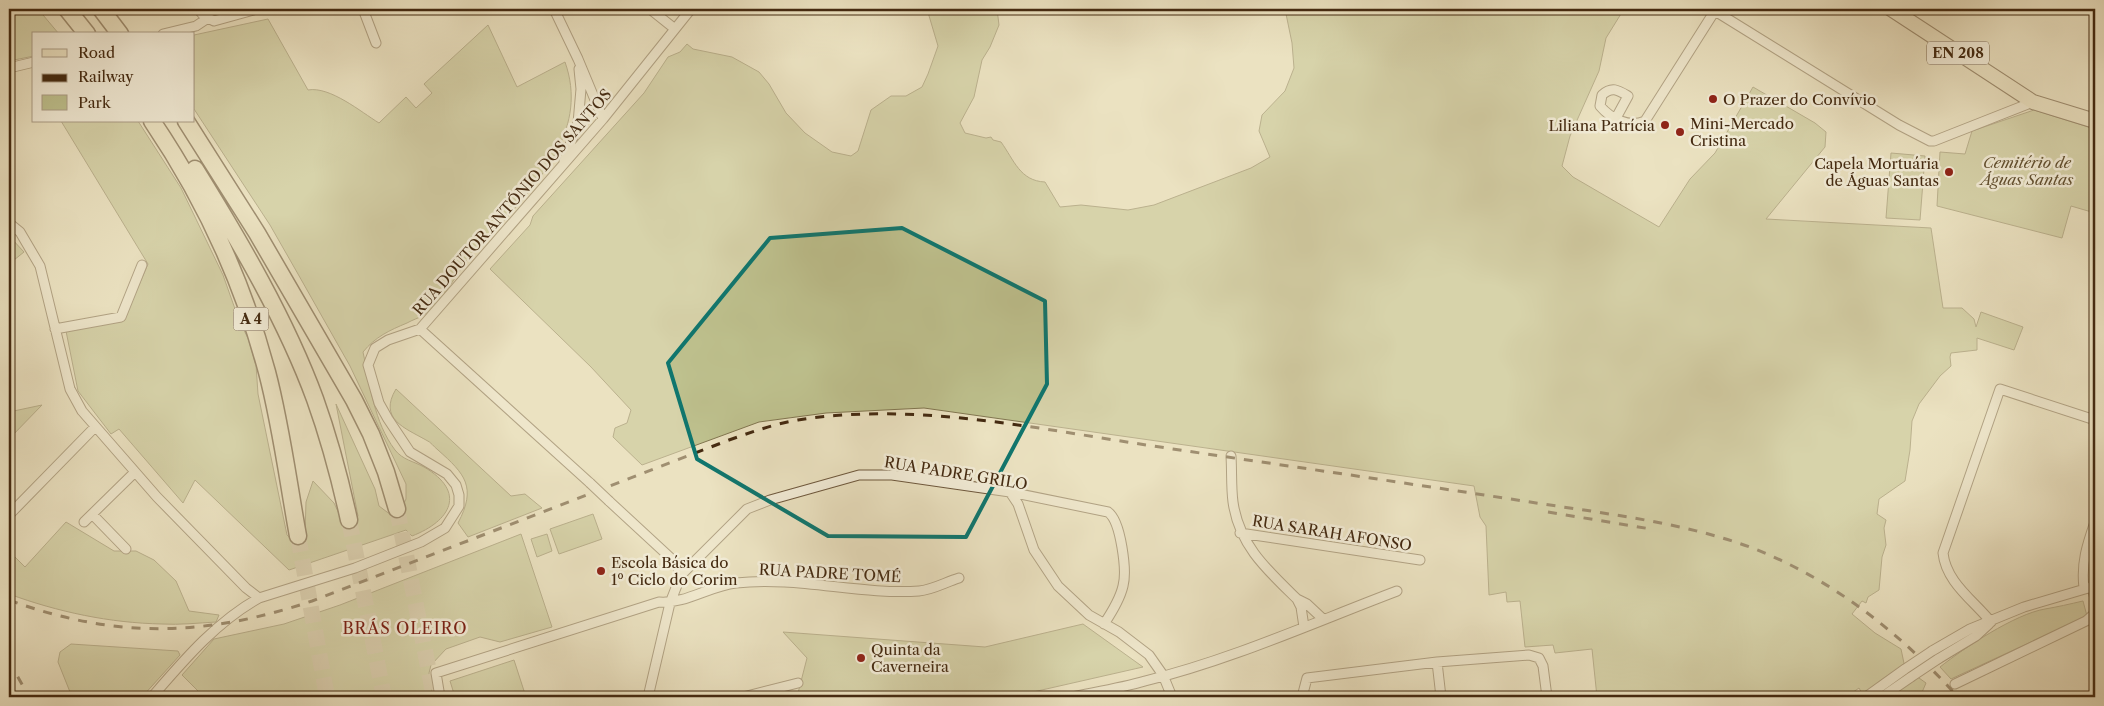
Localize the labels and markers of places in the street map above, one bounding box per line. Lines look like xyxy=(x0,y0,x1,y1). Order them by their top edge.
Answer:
place label: O Prazer do Convívio xyxy=(1723,90,1876,109)
marker: O Prazer do Convívio xyxy=(1707,93,1719,105)
place label: Mini-Mercado Cristina xyxy=(1690,114,1794,150)
place label: Liliana Patrícia xyxy=(1548,116,1655,135)
marker: Liliana Patrícia xyxy=(1659,119,1671,131)
marker: Mini-Mercado Cristina xyxy=(1674,126,1686,138)
place label: Capela Mortuária de Águas Santas xyxy=(1814,154,1939,190)
marker: Capela Mortuária de Águas Santas xyxy=(1943,166,1955,178)
place label: Escola Básica do 1º Ciclo do Corim xyxy=(611,553,737,589)
marker: Escola Básica do 1º Ciclo do Corim xyxy=(595,565,607,577)
place label: Quinta da Caverneira xyxy=(871,640,949,676)
marker: Quinta da Caverneira xyxy=(855,652,867,664)

